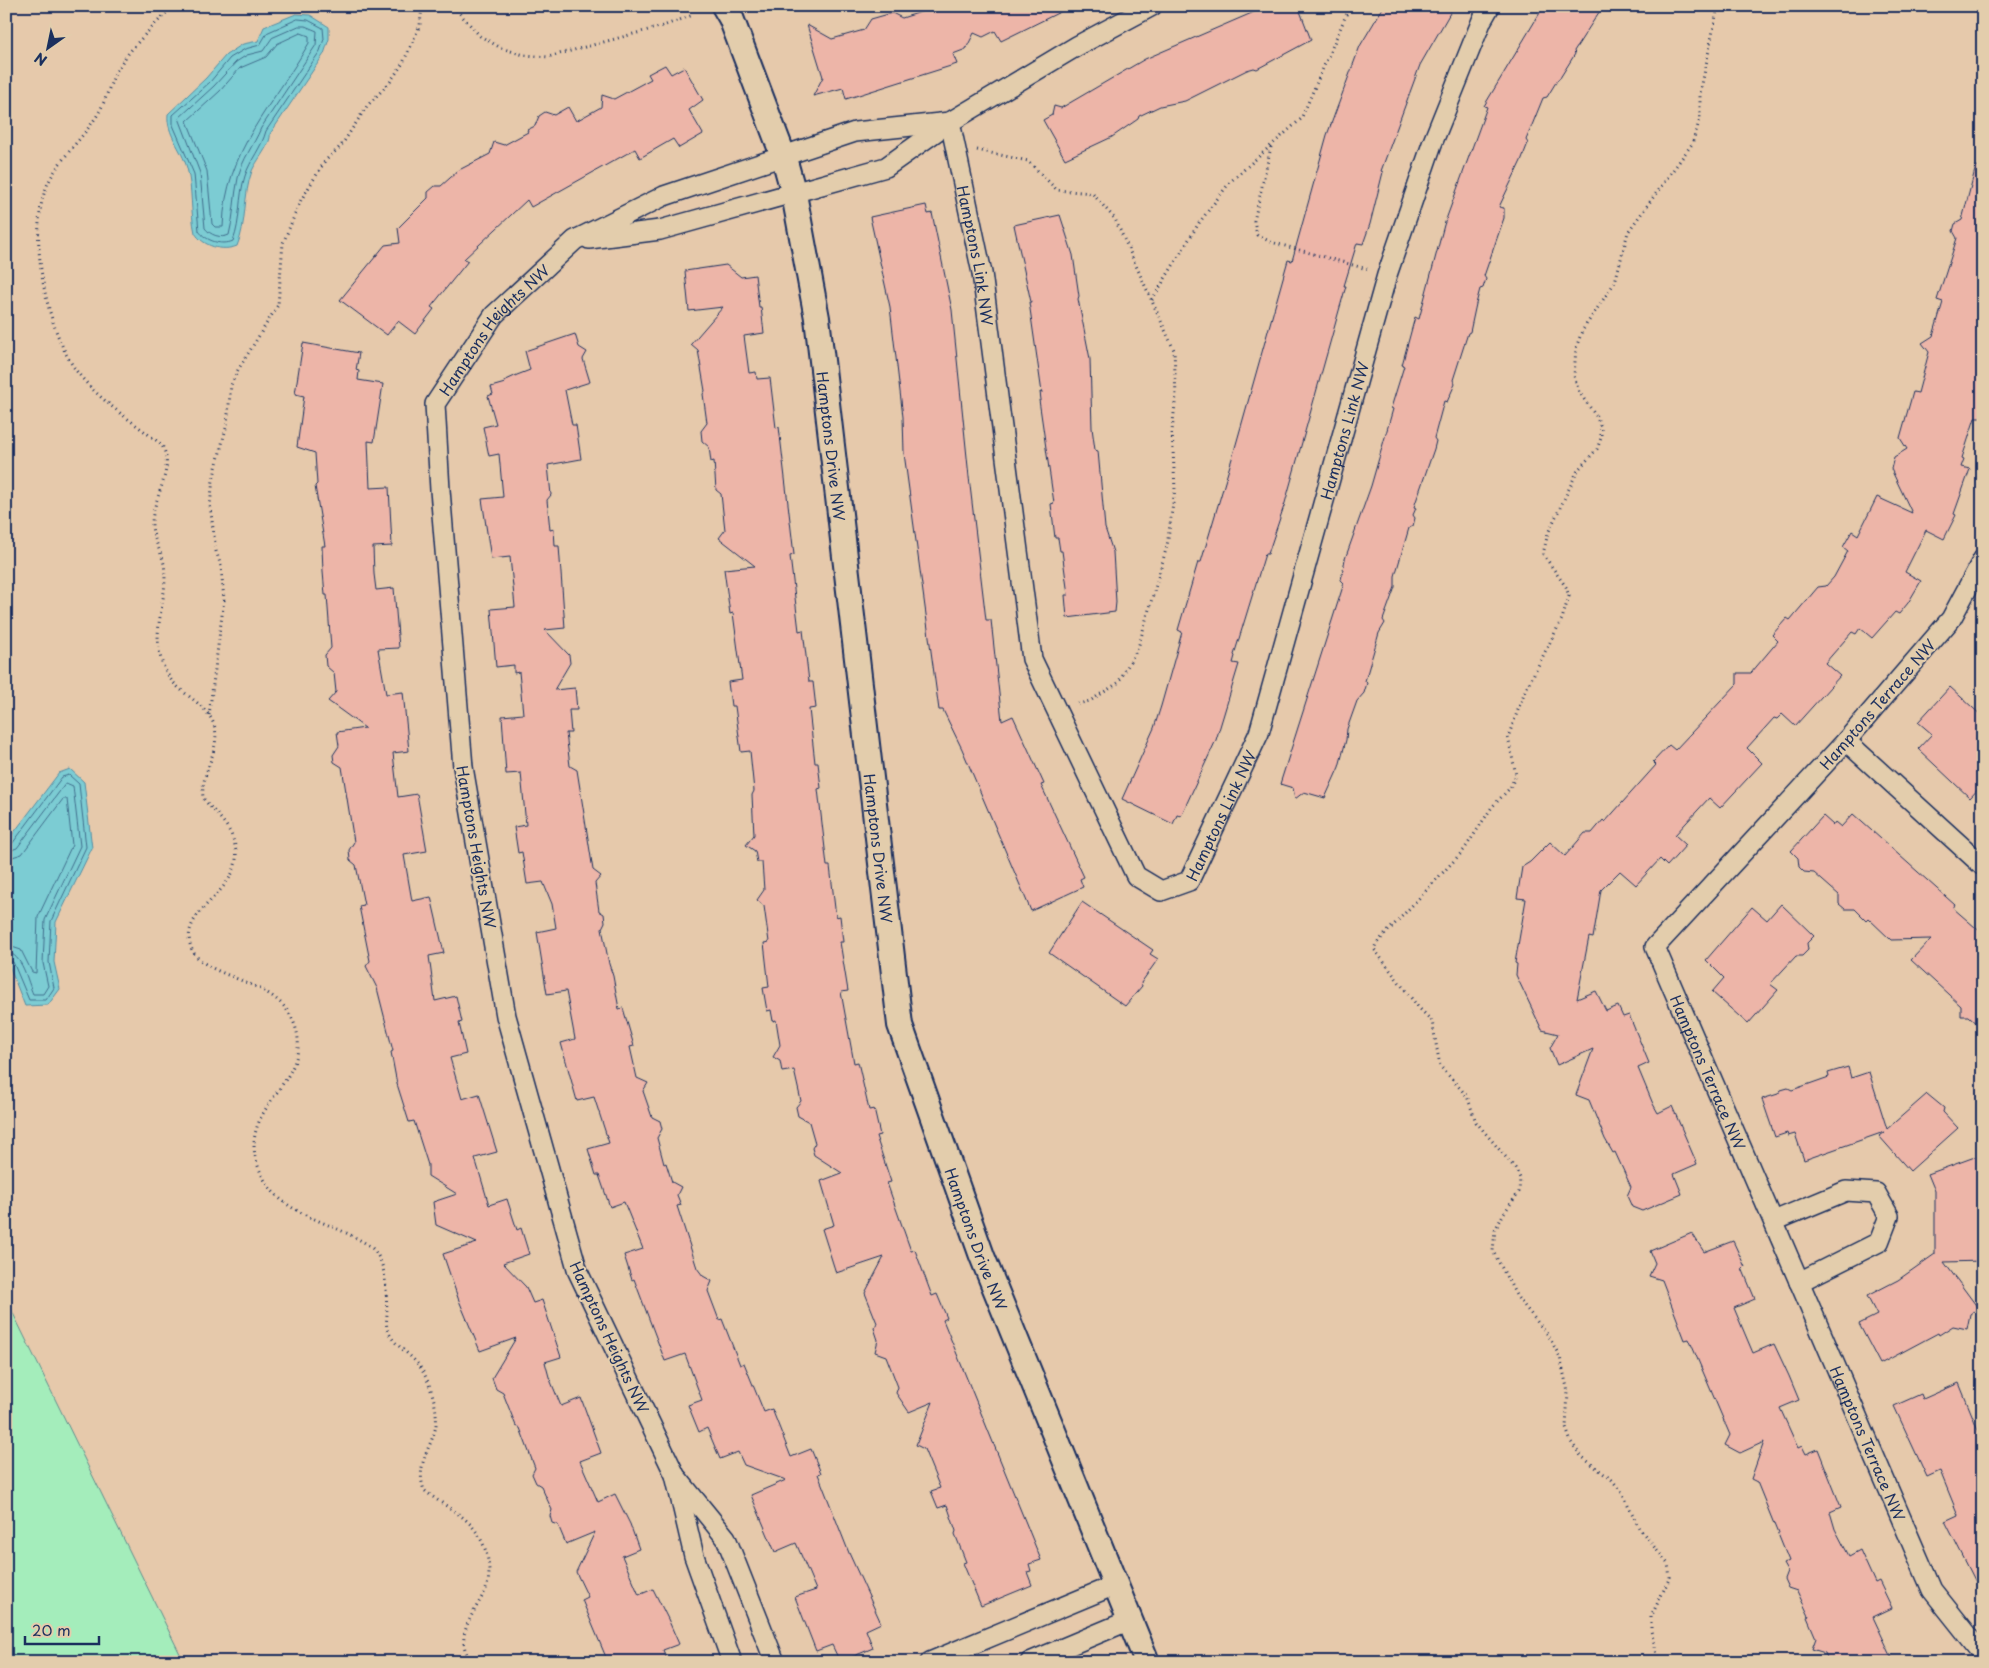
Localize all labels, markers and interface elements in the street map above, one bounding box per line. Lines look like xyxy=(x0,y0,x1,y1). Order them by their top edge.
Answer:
north arrow xyxy=(22,22,72,72)
text: N xyxy=(30,47,51,71)
street label: Hamptons Link NW xyxy=(952,183,1000,327)
street label: Hamptons Heights NW xyxy=(433,258,554,400)
street label: Hamptons Link NW xyxy=(1313,359,1374,502)
street label: Hamptons Drive NW xyxy=(812,370,852,522)
street label: Hamptons Terrace NW xyxy=(1814,634,1940,774)
street label: Hamptons Link NW xyxy=(1179,746,1261,884)
street label: Hamptons Heights NW xyxy=(451,764,503,930)
street label: Hamptons Drive NW xyxy=(859,772,899,924)
street label: Hamptons Terrace NW xyxy=(1665,991,1752,1153)
street label: Hamptons Drive NW xyxy=(940,1164,1014,1313)
street label: Hamptons Heights NW xyxy=(565,1257,655,1417)
street label: Hamptons Terrace NW xyxy=(1825,1362,1912,1524)
scale bar xyxy=(25,1613,99,1645)
text: 20 m xyxy=(32,1618,71,1641)

